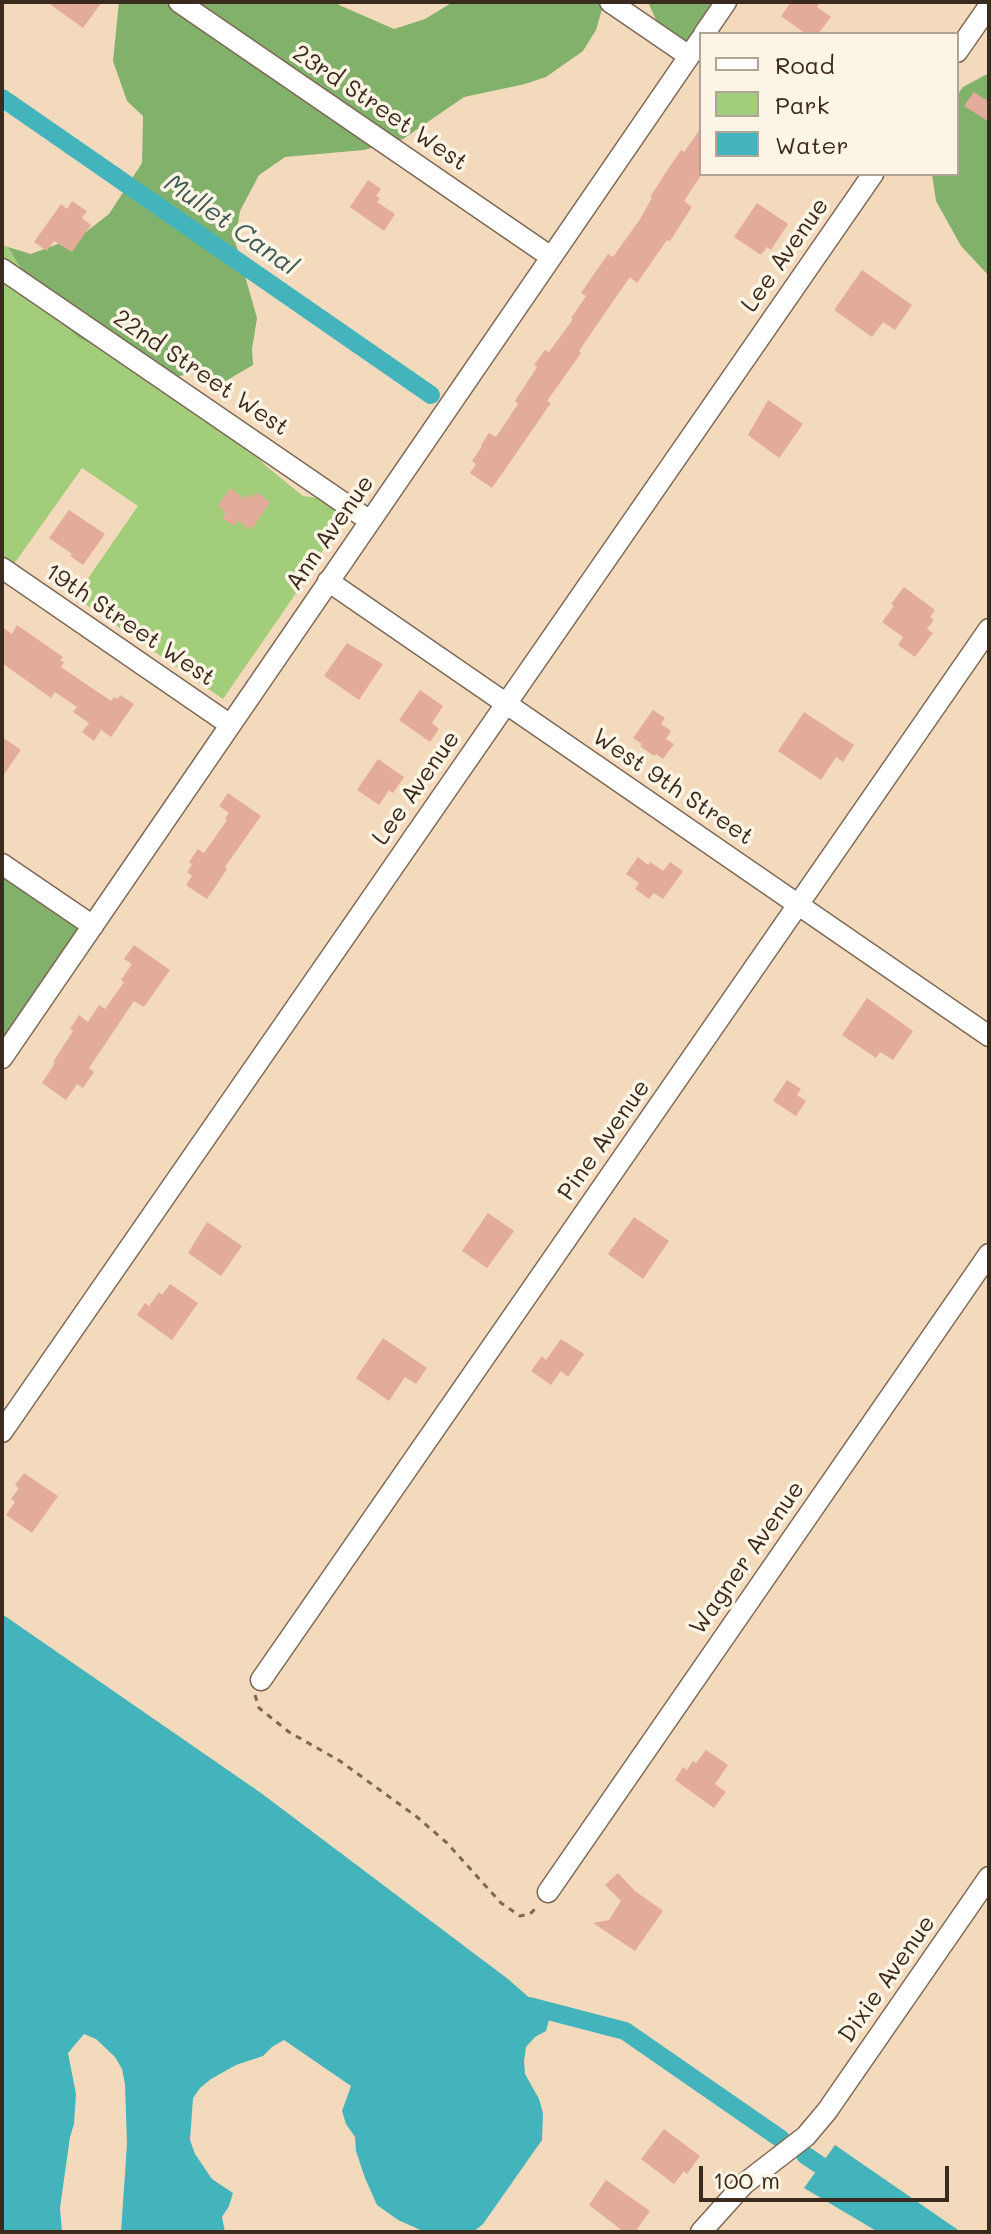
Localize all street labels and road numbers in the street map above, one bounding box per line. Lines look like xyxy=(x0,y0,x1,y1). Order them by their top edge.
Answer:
street label: 23rd Street West xyxy=(287,39,473,177)
street label: Lee Avenue xyxy=(735,192,835,318)
street label: 22nd Street West xyxy=(108,304,294,442)
street label: Ann Avenue xyxy=(280,470,380,596)
street label: 19th Street West xyxy=(39,557,221,693)
street label: West 9th Street xyxy=(587,722,759,852)
street label: Lee Avenue xyxy=(366,725,466,851)
street label: Pine Avenue xyxy=(552,1074,656,1206)
street label: Wagner Avenue xyxy=(683,1476,811,1640)
street label: Dixie Avenue xyxy=(832,1910,942,2048)

